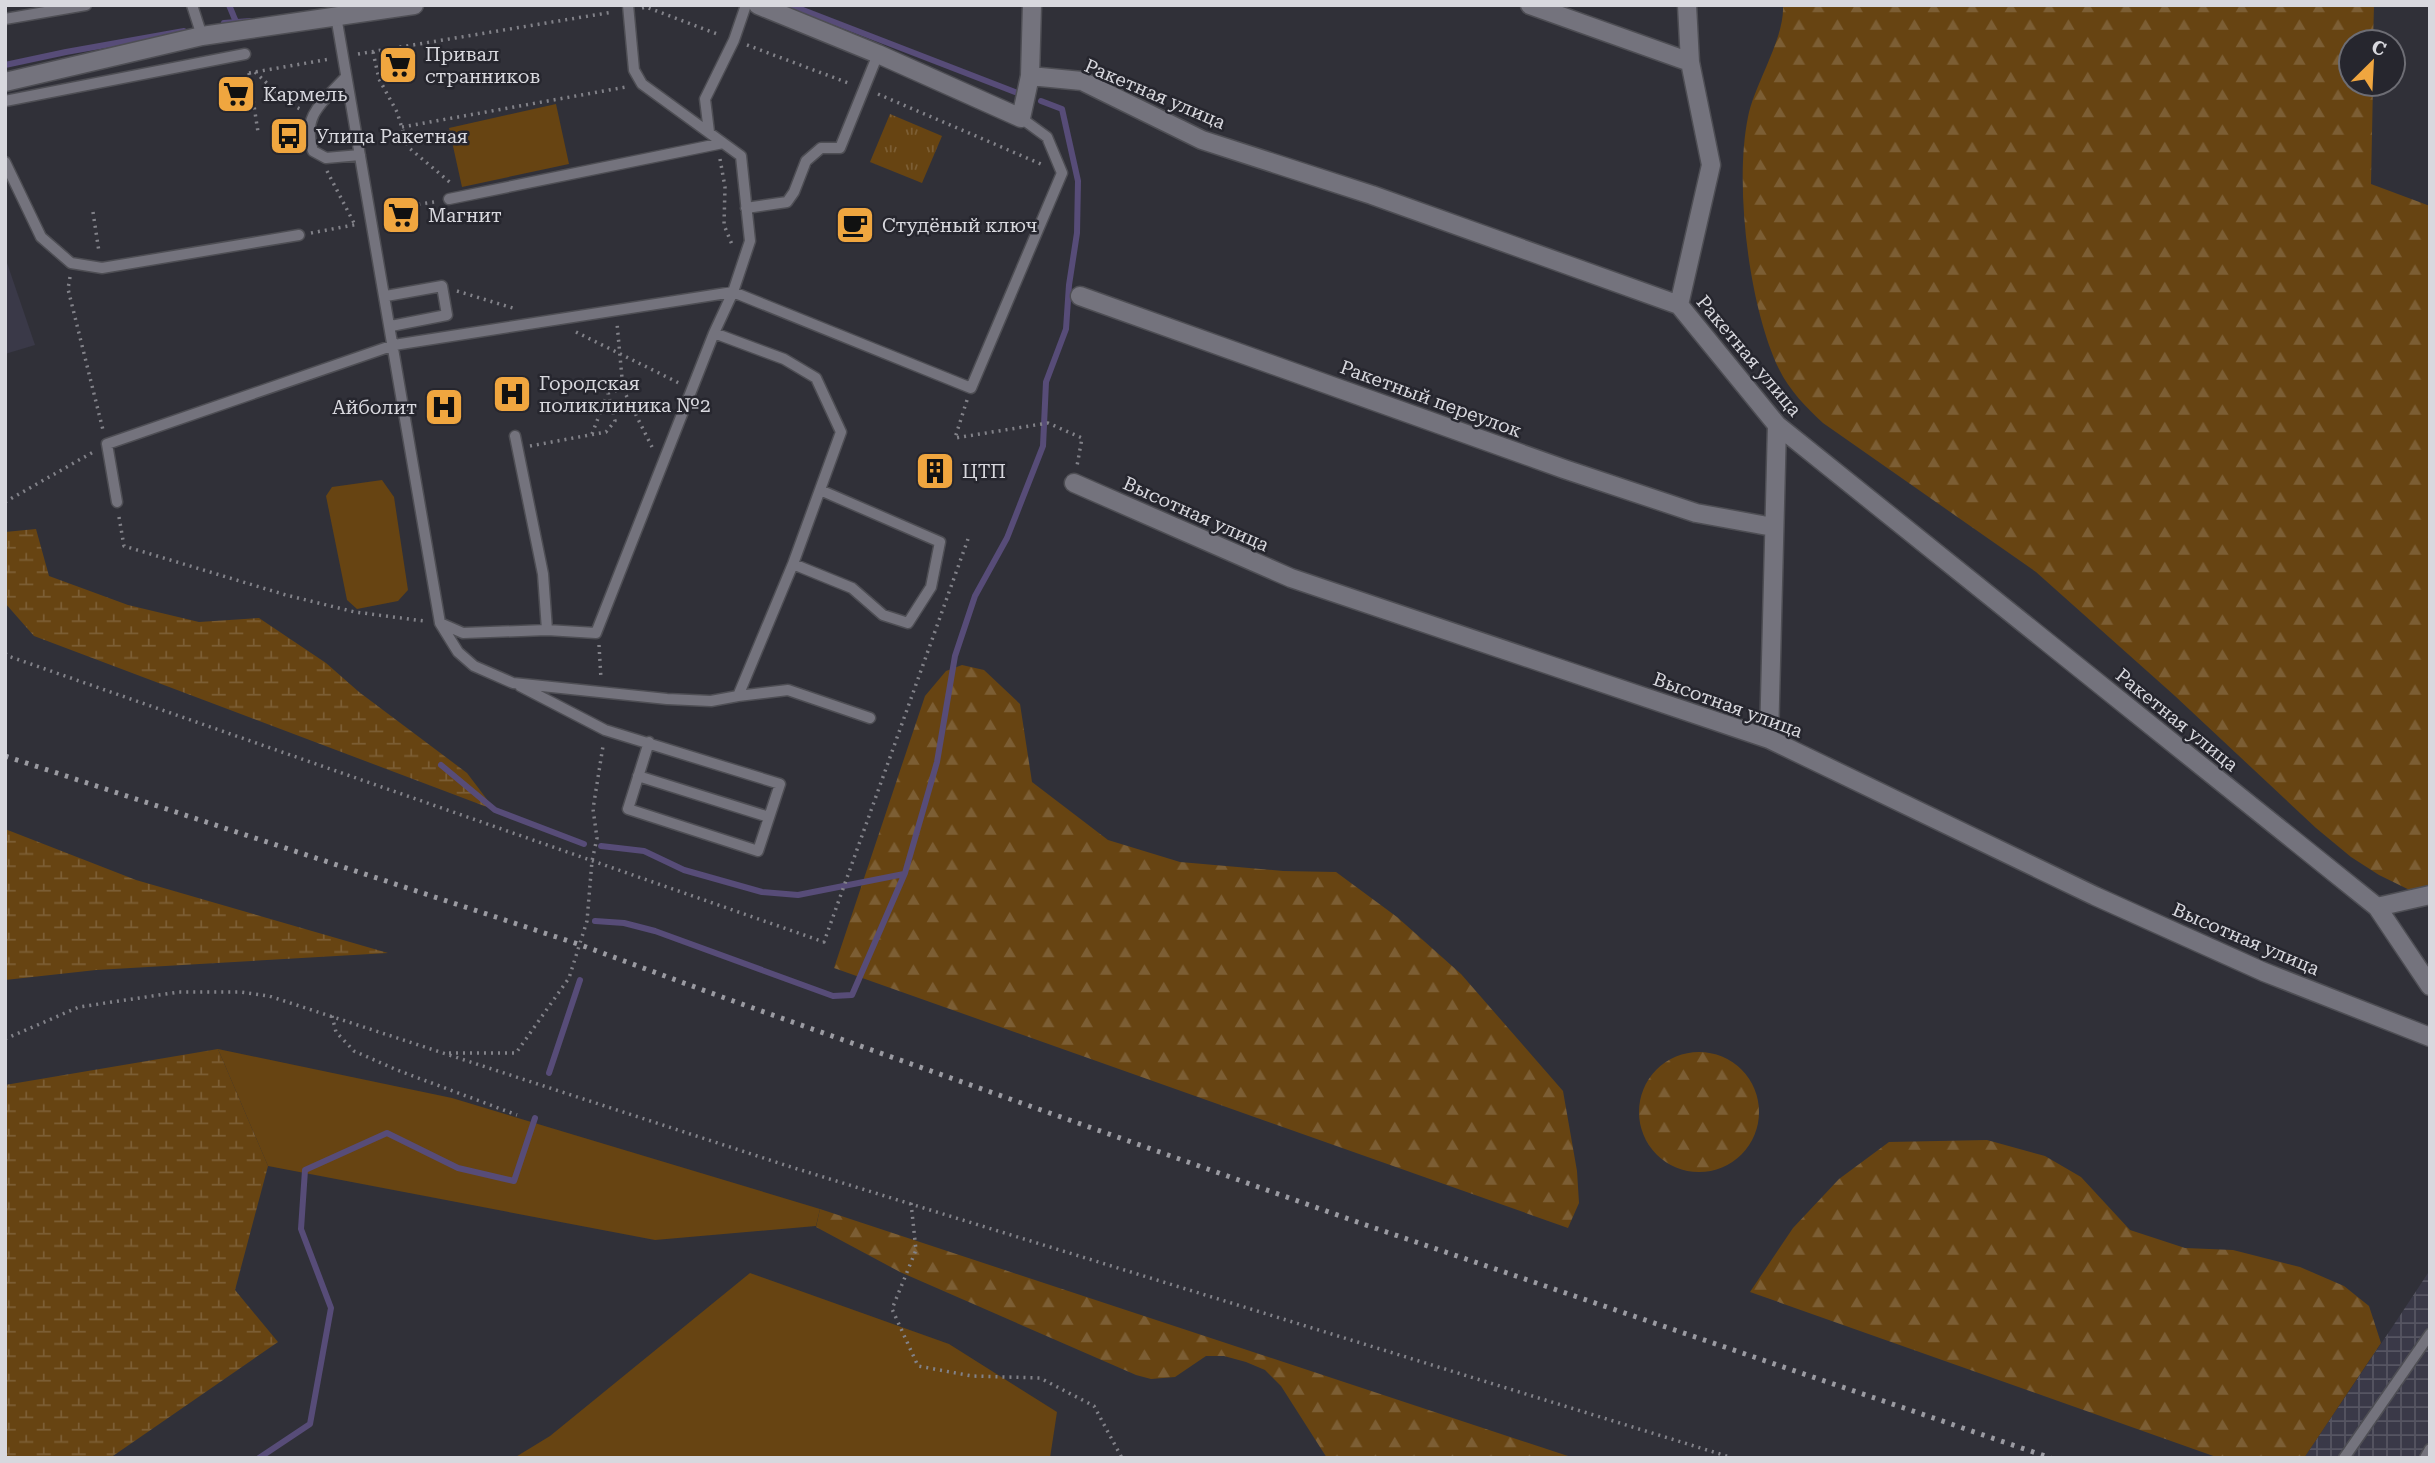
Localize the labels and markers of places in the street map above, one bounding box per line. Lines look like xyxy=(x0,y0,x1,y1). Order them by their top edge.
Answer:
place label: Привал странников xyxy=(425,43,540,88)
supermarket icon: Привал странников xyxy=(377,44,419,86)
supermarket icon: Кармель xyxy=(215,73,257,115)
place label: Кармель xyxy=(263,83,347,106)
bus stop icon: Улица Ракетная xyxy=(268,115,310,157)
place label: Улица Ракетная xyxy=(316,125,468,148)
supermarket icon: Магнит xyxy=(380,194,422,236)
place label: Магнит xyxy=(428,204,502,227)
cafe icon: Студёный ключ xyxy=(834,204,876,246)
place label: Студёный ключ xyxy=(882,214,1038,237)
place label: Городская поликлиника №2 xyxy=(539,372,711,417)
hospital icon: Городская поликлиника №2 xyxy=(491,373,533,415)
hospital icon: Айболит xyxy=(423,386,465,428)
place label: Айболит xyxy=(332,396,417,419)
building icon: ЦТП xyxy=(914,450,956,492)
place label: ЦТП xyxy=(962,460,1006,483)

